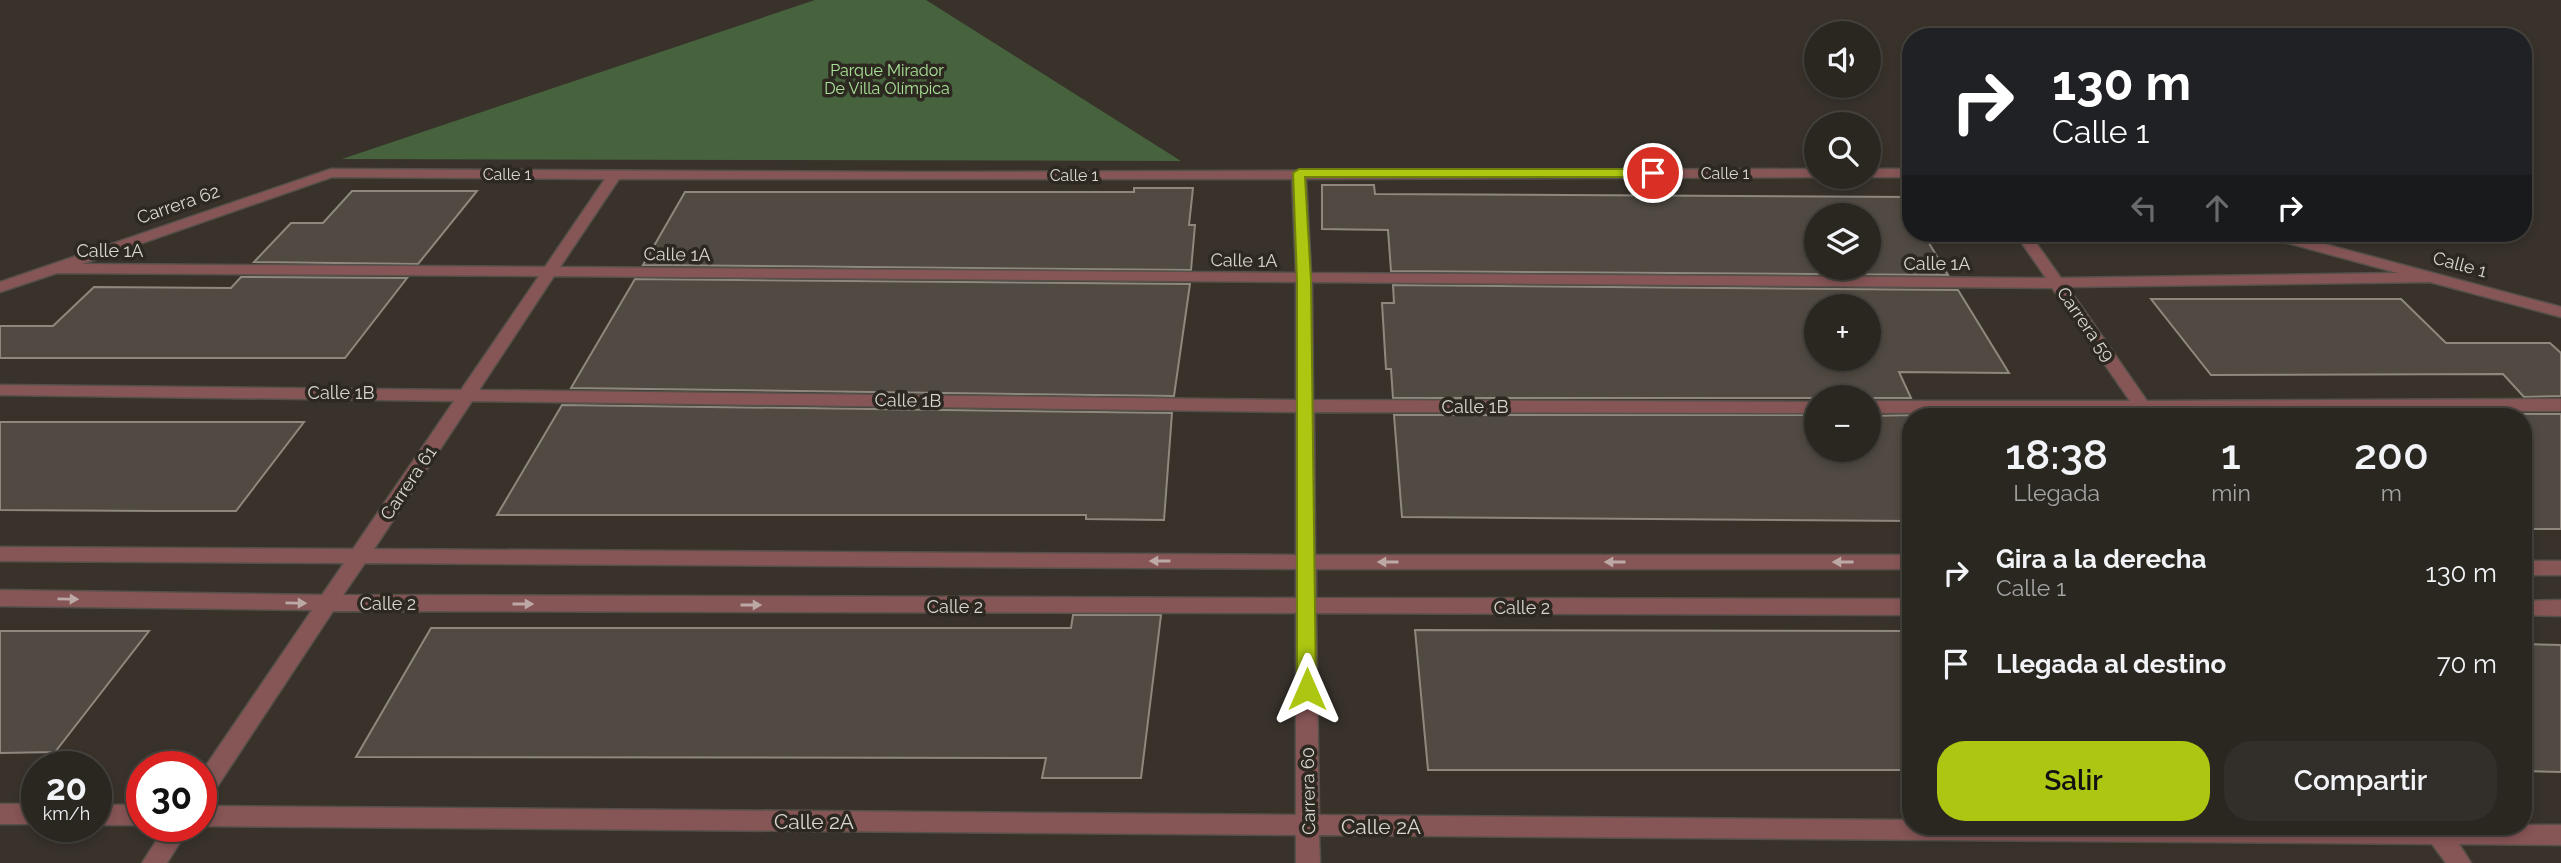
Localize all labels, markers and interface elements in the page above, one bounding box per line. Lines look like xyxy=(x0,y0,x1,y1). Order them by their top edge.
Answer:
map controls xyxy=(1804,21,1881,462)
button: sound xyxy=(1804,21,1881,98)
text: 130 m xyxy=(2052,54,2191,111)
icon: right xyxy=(1937,56,2028,147)
park label: Parque Mirador De Villa Olímpica xyxy=(824,61,950,98)
button: search xyxy=(1804,112,1881,189)
text: Calle 1 xyxy=(2052,113,2149,150)
pin xyxy=(1623,143,1683,203)
icon: arrive xyxy=(1634,154,1672,192)
street label: Calle 1 xyxy=(1701,164,1750,183)
street label: Calle 1 xyxy=(483,165,532,184)
street label: Calle 1 xyxy=(1050,166,1099,185)
street label: Carrera 62 xyxy=(134,180,222,228)
icon: left xyxy=(2125,189,2163,227)
icon: ahead xyxy=(2198,189,2236,227)
icon: right xyxy=(2271,189,2309,227)
button: layers xyxy=(1804,203,1881,280)
street label: Calle 1A xyxy=(77,240,143,261)
street label: Calle 1A xyxy=(643,243,711,265)
street label: Calle 1 xyxy=(2431,247,2489,281)
street label: Calle 1A xyxy=(1210,249,1278,271)
street label: Calle 1A xyxy=(1904,253,1970,274)
street label: Carrera 59 xyxy=(2053,283,2119,365)
button: + xyxy=(1804,294,1881,371)
street label: Calle 1B xyxy=(308,382,374,403)
button: − xyxy=(1804,385,1881,462)
street label: Calle 1B xyxy=(874,389,942,411)
street label: Calle 1B xyxy=(1442,396,1508,417)
text: 18:38 xyxy=(2005,430,2108,479)
text: 1 xyxy=(2221,430,2241,479)
text: 200 xyxy=(2354,430,2429,479)
street label: Carrera 61 xyxy=(376,442,440,524)
text: Llegada xyxy=(2013,479,2100,506)
text: min xyxy=(2211,479,2251,506)
text: m xyxy=(2381,479,2402,506)
text: Gira a la derecha xyxy=(1996,544,2206,574)
icon: right xyxy=(1937,554,1975,592)
one-way arrow xyxy=(1149,555,1171,567)
one-way arrow xyxy=(1377,556,1399,568)
one-way arrow xyxy=(1604,556,1626,568)
one-way arrow xyxy=(1832,556,1854,568)
text: 130 m xyxy=(2426,558,2497,588)
text: Calle 1 xyxy=(1996,574,2066,601)
one-way arrow xyxy=(57,593,79,605)
street label: Calle 2 xyxy=(360,593,416,614)
street label: Calle 2 xyxy=(927,596,983,617)
one-way arrow xyxy=(285,597,307,608)
street label: Calle 2 xyxy=(1494,597,1550,618)
one-way arrow xyxy=(512,598,534,610)
one-way arrow xyxy=(740,599,762,611)
icon: arrive xyxy=(1937,645,1975,683)
text: Llegada al destino xyxy=(1996,649,2226,679)
text: 70 m xyxy=(2437,649,2497,679)
position arrow xyxy=(1270,652,1344,726)
button: Salir xyxy=(1937,741,2210,821)
button: Compartir xyxy=(2224,741,2497,821)
street label: Carrera 60 xyxy=(1297,747,1319,835)
speed limit sign: 30 xyxy=(126,751,217,842)
text: 20 xyxy=(46,767,87,808)
text: km/h xyxy=(43,803,90,824)
street label: Calle 2A xyxy=(774,809,854,834)
street label: Calle 2A xyxy=(1341,814,1421,839)

